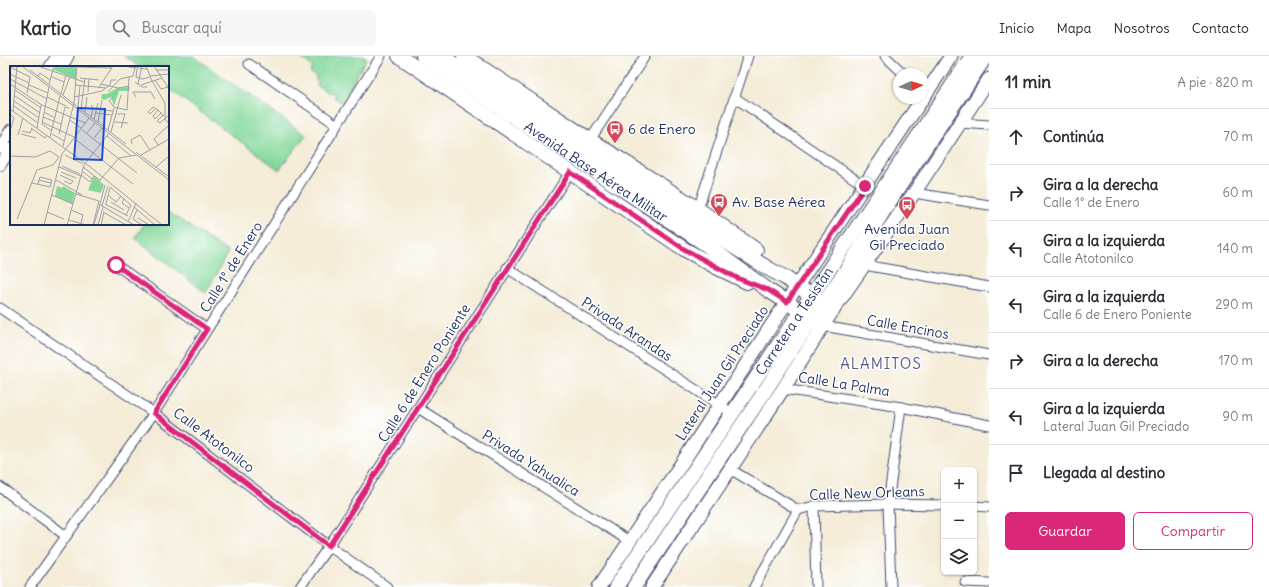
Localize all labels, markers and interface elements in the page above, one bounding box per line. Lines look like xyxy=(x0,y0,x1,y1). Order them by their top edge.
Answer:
search box xyxy=(96,10,376,46)
text: Kartio xyxy=(20,16,72,40)
icon: search xyxy=(110,17,132,39)
text: Buscar aquí xyxy=(142,18,222,37)
text: Inicio xyxy=(999,19,1034,37)
text: Mapa xyxy=(1056,19,1092,37)
text: Nosotros xyxy=(1114,19,1170,37)
text: Contacto xyxy=(1192,19,1249,37)
inset map xyxy=(10,66,169,225)
north arrow xyxy=(893,68,929,104)
text: 11 min xyxy=(1005,71,1051,93)
text: A pie · 820 m xyxy=(1177,74,1253,91)
street label: Avenida Base Aérea Militar xyxy=(521,117,671,226)
bus stop icon: 6 de Enero xyxy=(605,119,625,144)
place label: 6 de Enero xyxy=(628,120,696,138)
icon: ahead xyxy=(1005,126,1027,148)
text: Continúa xyxy=(1043,127,1104,146)
text: 70 m xyxy=(1224,128,1253,145)
text: Gira a la derecha xyxy=(1043,175,1158,194)
route end xyxy=(856,177,874,195)
icon: right xyxy=(1005,182,1027,204)
text: 60 m xyxy=(1222,184,1253,201)
bus stop icon: Av. Base Aérea xyxy=(709,192,729,217)
place label: Av. Base Aérea xyxy=(732,193,825,211)
text: Calle 1° de Enero xyxy=(1043,194,1140,211)
bus stop icon: Avenida Juan Gil Preciado xyxy=(897,195,917,220)
street label: Calle 1° de Enero xyxy=(196,218,266,316)
place label: Avenida Juan Gil Preciado xyxy=(864,220,950,254)
text: Gira a la izquierda xyxy=(1043,231,1165,250)
icon: left xyxy=(1005,238,1027,260)
text: 140 m xyxy=(1217,240,1253,257)
text: Calle Atotonilco xyxy=(1043,250,1133,267)
route start xyxy=(107,256,125,274)
street label: Carretera a Tesistán xyxy=(751,264,837,379)
text: Gira a la izquierda xyxy=(1043,287,1165,306)
street label: Privada Arandas xyxy=(578,293,676,365)
icon: left xyxy=(1005,294,1027,316)
text: 290 m xyxy=(1215,296,1253,313)
street label: Calle 6 de Enero Poniente xyxy=(374,300,474,446)
street label: Lateral Juan Gil Preciado xyxy=(672,302,773,444)
text: Calle 6 de Enero Poniente xyxy=(1043,306,1192,323)
street label: Calle Encinos xyxy=(866,311,950,343)
icon: right xyxy=(1005,350,1027,372)
text: Gira a la derecha xyxy=(1043,351,1158,370)
text: 170 m xyxy=(1218,352,1253,369)
district label: ALAMITOS xyxy=(840,354,922,373)
street label: Calle La Palma xyxy=(797,368,891,400)
text: Gira a la izquierda xyxy=(1043,399,1165,418)
street label: Calle Atotonilco xyxy=(170,403,258,477)
icon: left xyxy=(1005,406,1027,428)
text: 90 m xyxy=(1222,408,1253,425)
text: Lateral Juan Gil Preciado xyxy=(1043,418,1189,435)
street label: Privada Yahualica xyxy=(479,426,583,500)
icon: arrive xyxy=(1005,462,1027,484)
text: Llegada al destino xyxy=(1043,463,1165,482)
map controls xyxy=(941,467,977,575)
button: + xyxy=(941,467,977,503)
street label: Calle New Orleans xyxy=(809,482,925,504)
button: − xyxy=(941,503,977,539)
button: Guardar xyxy=(1005,512,1125,550)
button: Compartir xyxy=(1133,512,1253,550)
button: layers xyxy=(941,539,977,575)

